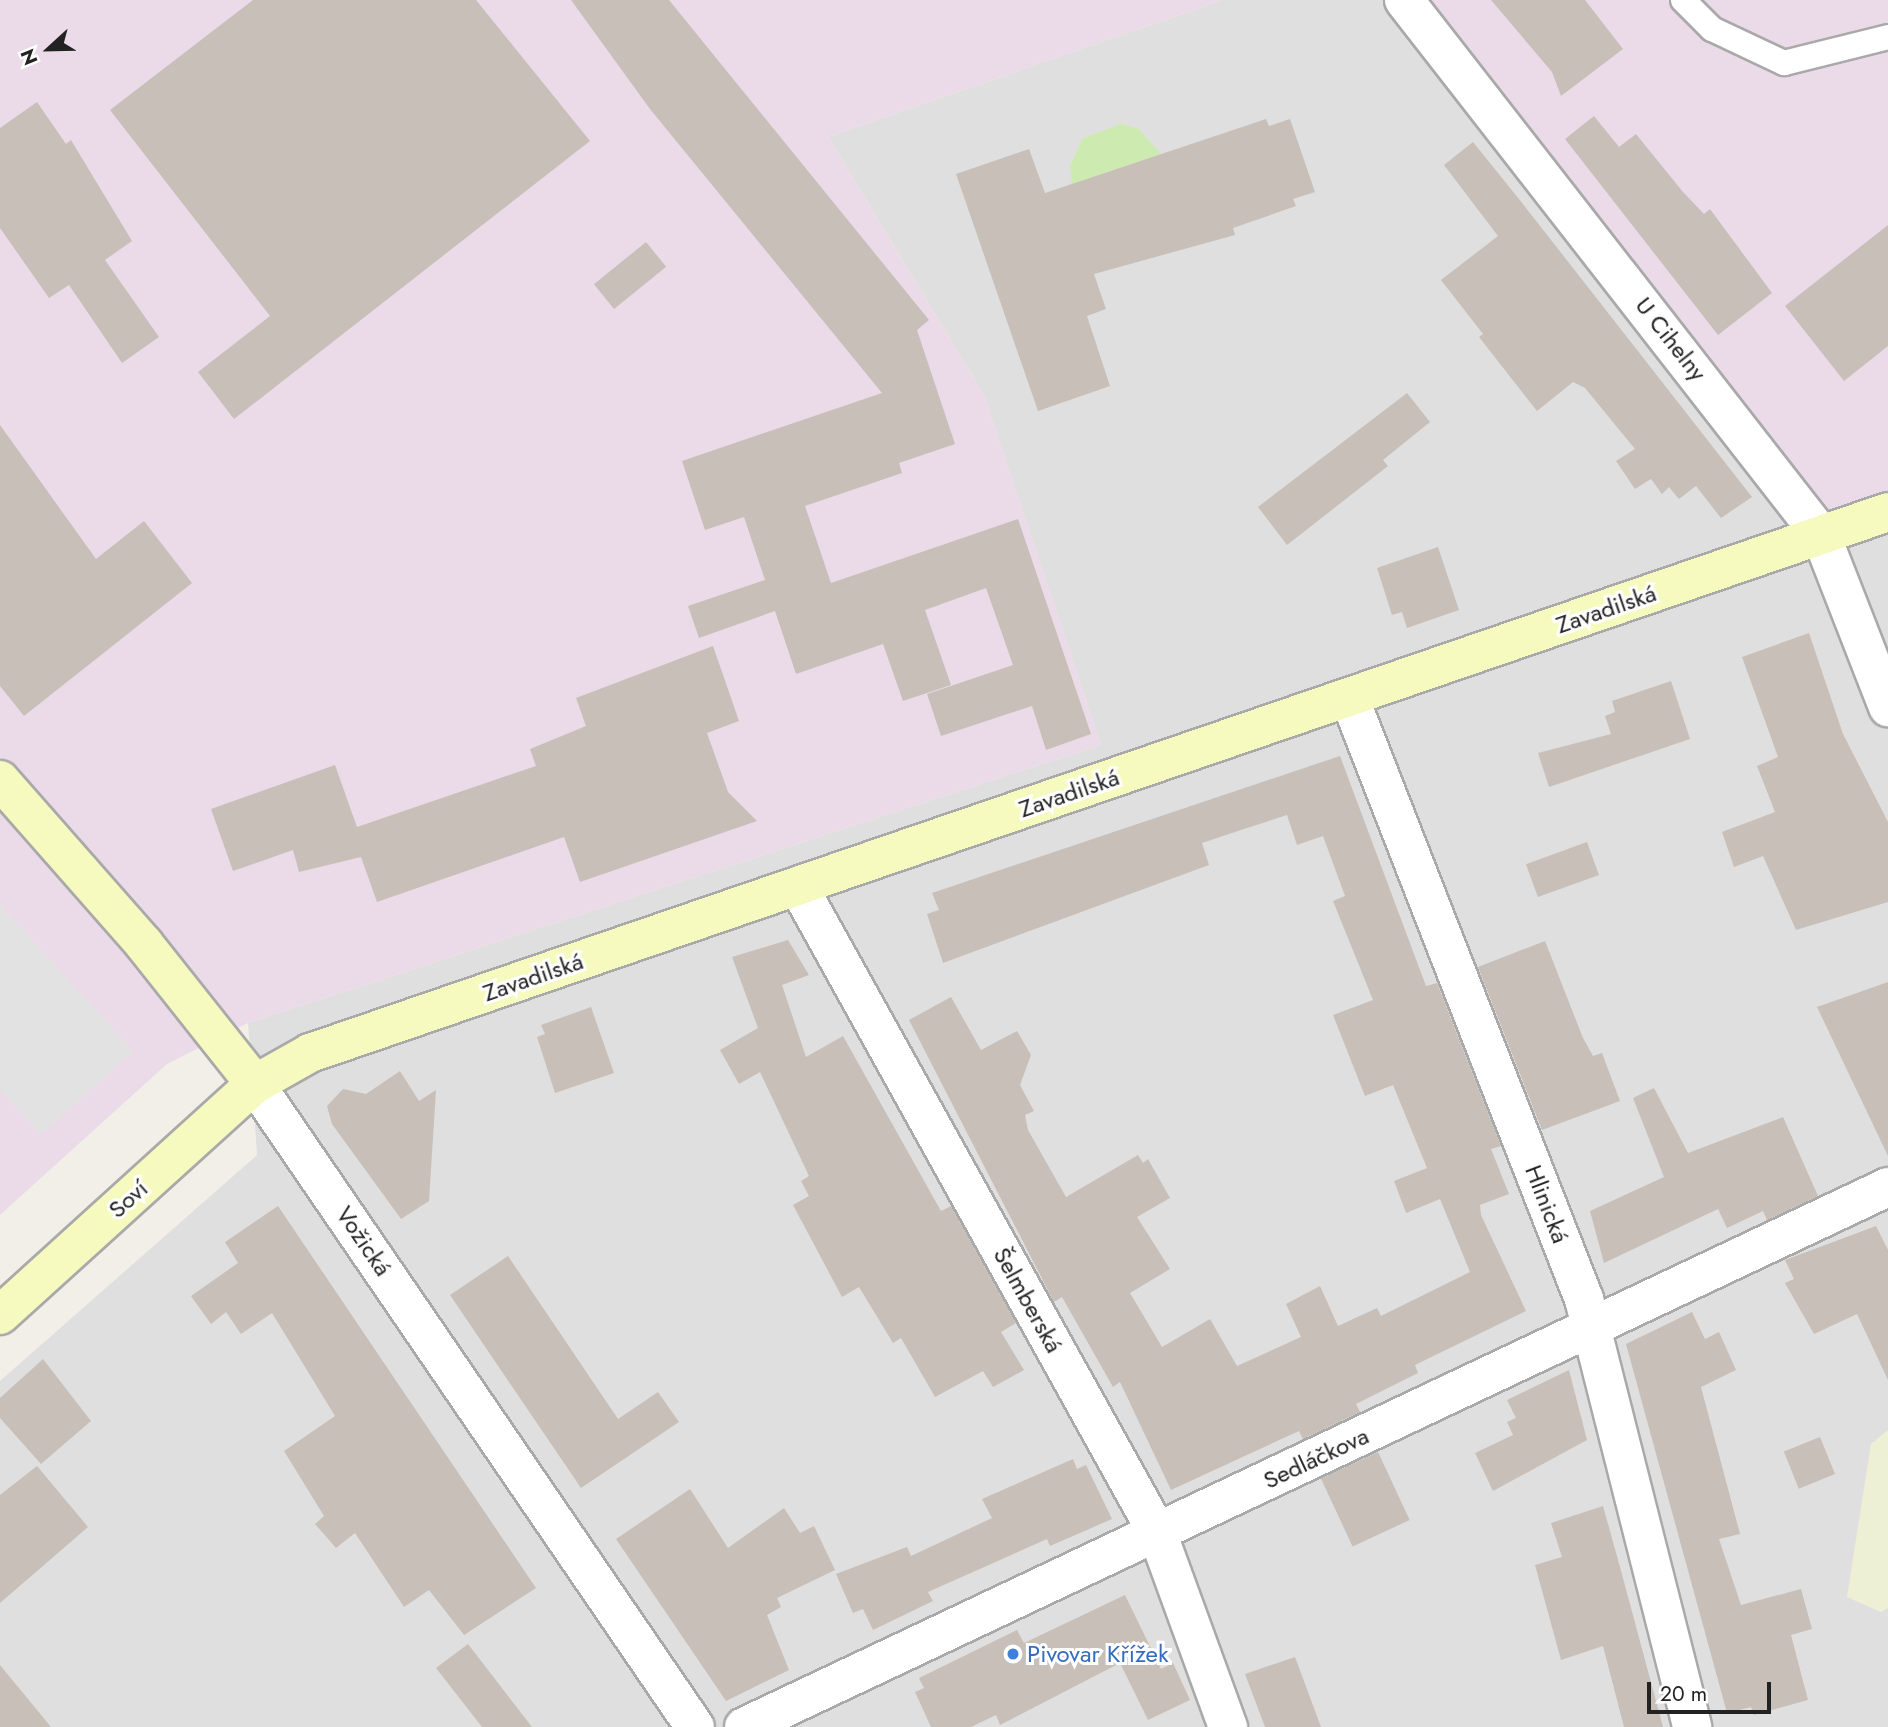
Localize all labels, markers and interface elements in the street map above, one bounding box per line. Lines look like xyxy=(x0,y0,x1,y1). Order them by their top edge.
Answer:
north arrow xyxy=(14,14,84,84)
text: N xyxy=(14,45,44,69)
street label: U Cihelny xyxy=(1629,291,1713,387)
street label: Zavadilská xyxy=(1552,578,1660,640)
street label: Zavadilská xyxy=(1015,762,1123,824)
street label: Zavadilská xyxy=(479,946,587,1008)
street label: Hlinická xyxy=(1519,1161,1575,1247)
street label: Soví xyxy=(102,1174,154,1224)
street label: Vožická xyxy=(330,1201,398,1281)
street label: Šelmberská xyxy=(987,1242,1069,1358)
street label: Sedláčkova xyxy=(1259,1421,1373,1495)
place label: Pivovar Křížek xyxy=(1027,1640,1169,1668)
marker: Pivovar Křížek xyxy=(1005,1646,1021,1662)
scale bar xyxy=(1650,1668,1774,1712)
text: 20 m xyxy=(1660,1679,1707,1709)

